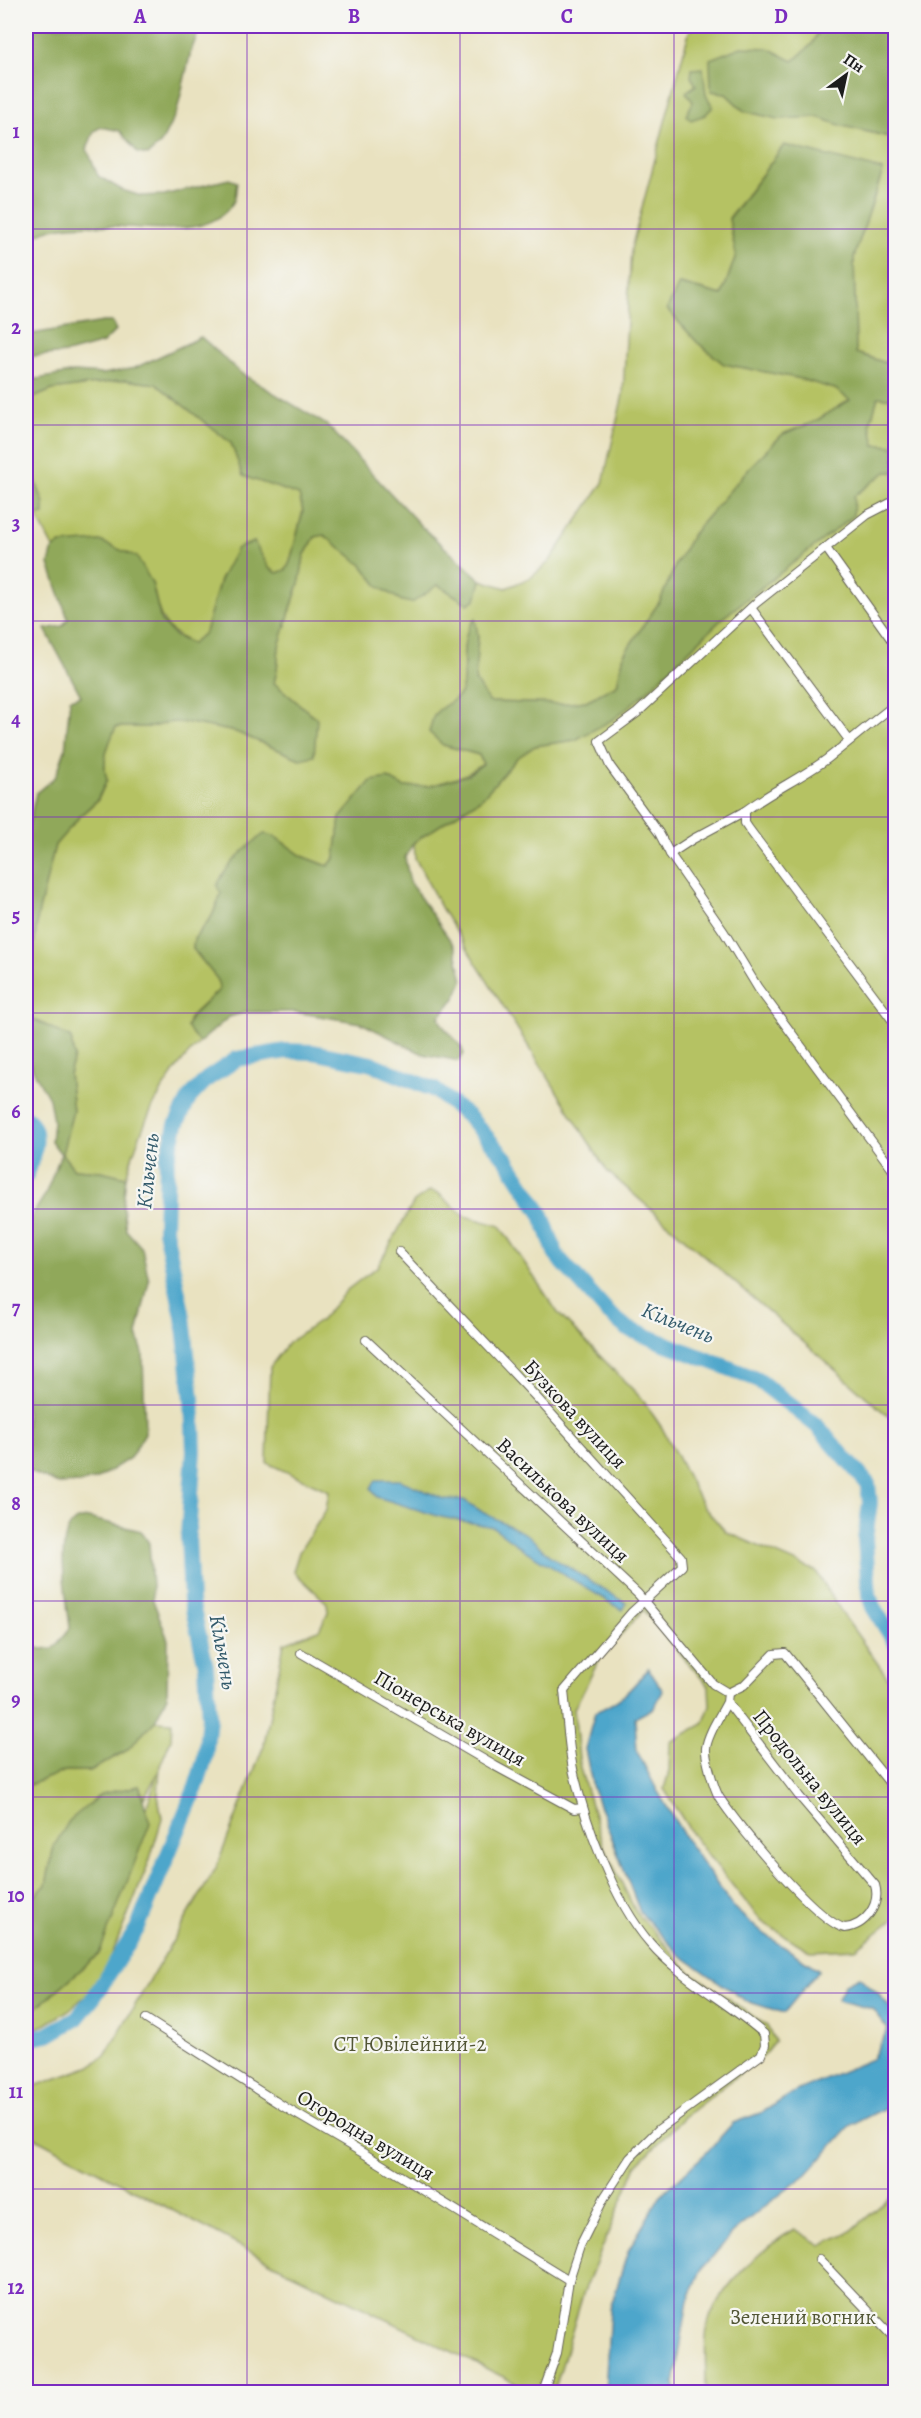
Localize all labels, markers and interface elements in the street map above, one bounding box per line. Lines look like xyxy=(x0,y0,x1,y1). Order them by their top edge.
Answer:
text: A xyxy=(133,3,147,30)
text: B xyxy=(348,3,360,30)
text: C xyxy=(561,3,573,30)
text: D xyxy=(774,3,788,30)
north arrow xyxy=(816,45,876,105)
text: Пн xyxy=(839,48,868,78)
text: 1 xyxy=(12,118,20,145)
text: 2 xyxy=(11,314,21,341)
text: 3 xyxy=(12,510,20,537)
text: 4 xyxy=(11,706,21,733)
text: 5 xyxy=(12,902,20,929)
text: 6 xyxy=(11,1098,21,1125)
water label: Кільчень xyxy=(129,1132,167,1210)
text: 7 xyxy=(12,1294,21,1321)
water label: Кільчень xyxy=(637,1295,719,1351)
street label: Бузкова вулиця xyxy=(517,1353,633,1475)
street label: Василькова вулиця xyxy=(490,1431,636,1569)
text: 8 xyxy=(11,1490,21,1517)
water label: Кільчень xyxy=(202,1612,244,1692)
street label: Піонерська вулиця xyxy=(369,1663,531,1773)
text: 9 xyxy=(11,1686,21,1713)
street label: Продольна вулиця xyxy=(746,1703,874,1851)
text: 10 xyxy=(7,1882,25,1909)
park label: СT Ювілейний-2 xyxy=(334,2030,486,2058)
text: 11 xyxy=(9,2078,23,2105)
street label: Огородна вулиця xyxy=(292,2083,440,2187)
text: 12 xyxy=(8,2274,25,2301)
park label: Зелений вогник xyxy=(730,2303,876,2331)

